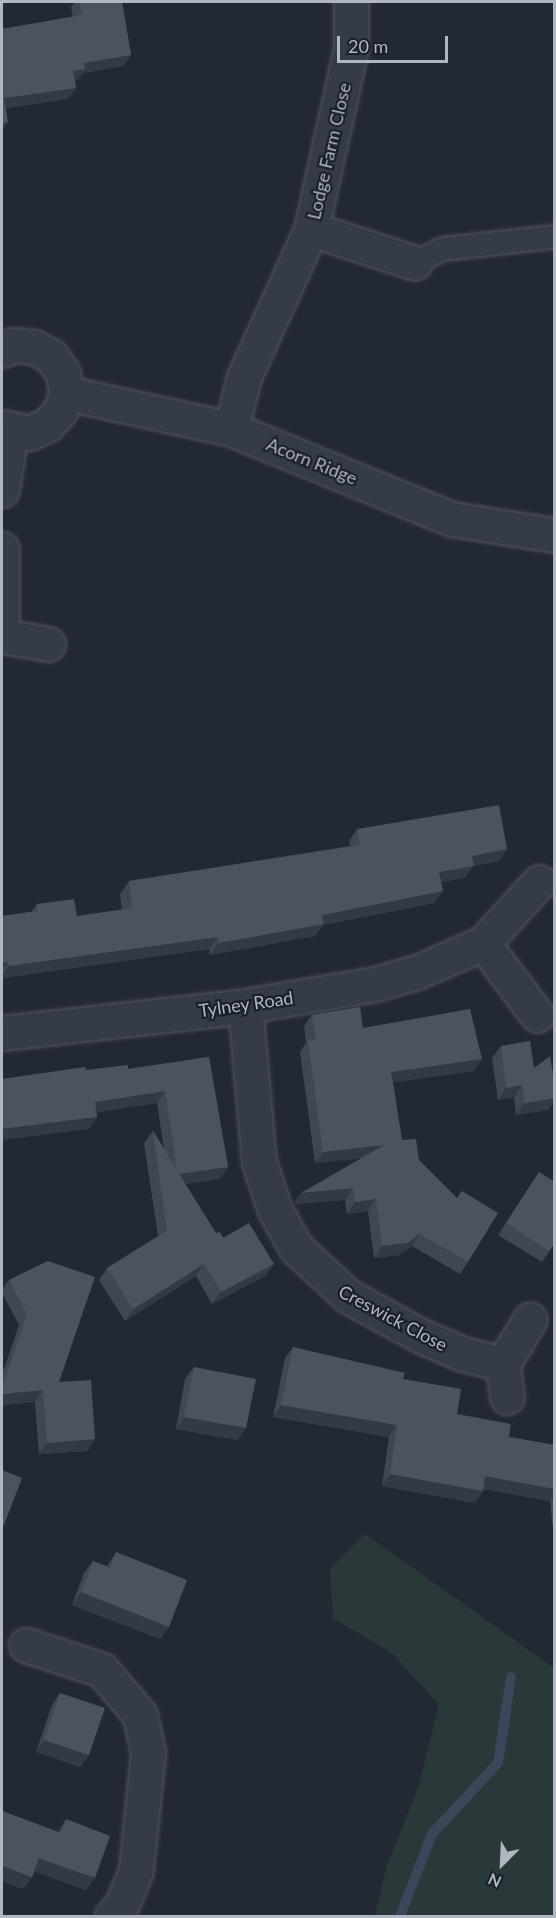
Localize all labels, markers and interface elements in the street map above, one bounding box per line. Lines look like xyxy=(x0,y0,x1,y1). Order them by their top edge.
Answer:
scale bar xyxy=(340,24,451,62)
text: 20 m xyxy=(348,35,388,57)
street label: Lodge Farm Close xyxy=(303,80,355,222)
street label: Acorn Ridge xyxy=(263,433,361,489)
street label: Tylney Road xyxy=(197,987,295,1021)
street label: Creswick Close xyxy=(335,1280,451,1356)
north arrow xyxy=(472,1834,532,1894)
text: N xyxy=(485,1870,504,1892)

